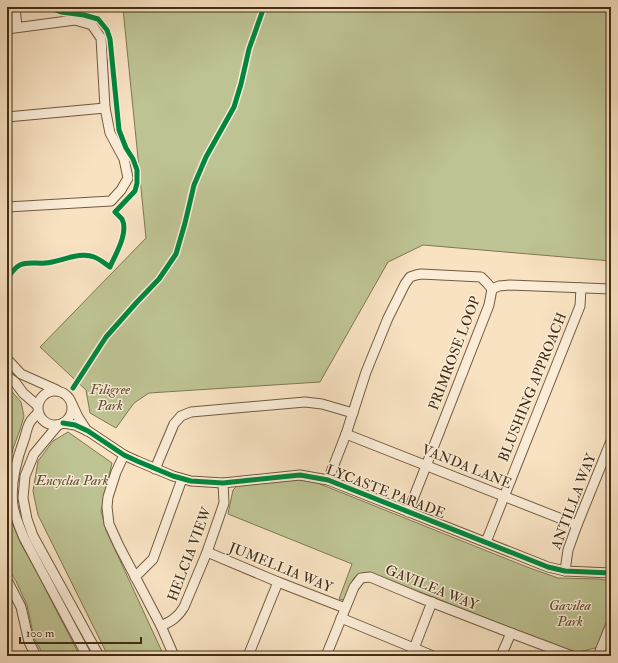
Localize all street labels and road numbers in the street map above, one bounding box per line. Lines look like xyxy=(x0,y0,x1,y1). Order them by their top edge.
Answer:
street label: PRIMROSE LOOP xyxy=(425,294,484,412)
street label: BLUSHING APPROACH xyxy=(495,310,570,464)
street label: VANDA LANE xyxy=(419,441,514,492)
street label: ANTILLA WAY xyxy=(547,450,600,553)
street label: LYCASTE PARADE xyxy=(324,461,448,522)
street label: HELCIA VIEW xyxy=(164,504,215,604)
street label: JUMELLIA WAY xyxy=(226,539,336,596)
street label: GAVILEA WAY xyxy=(383,561,481,614)

